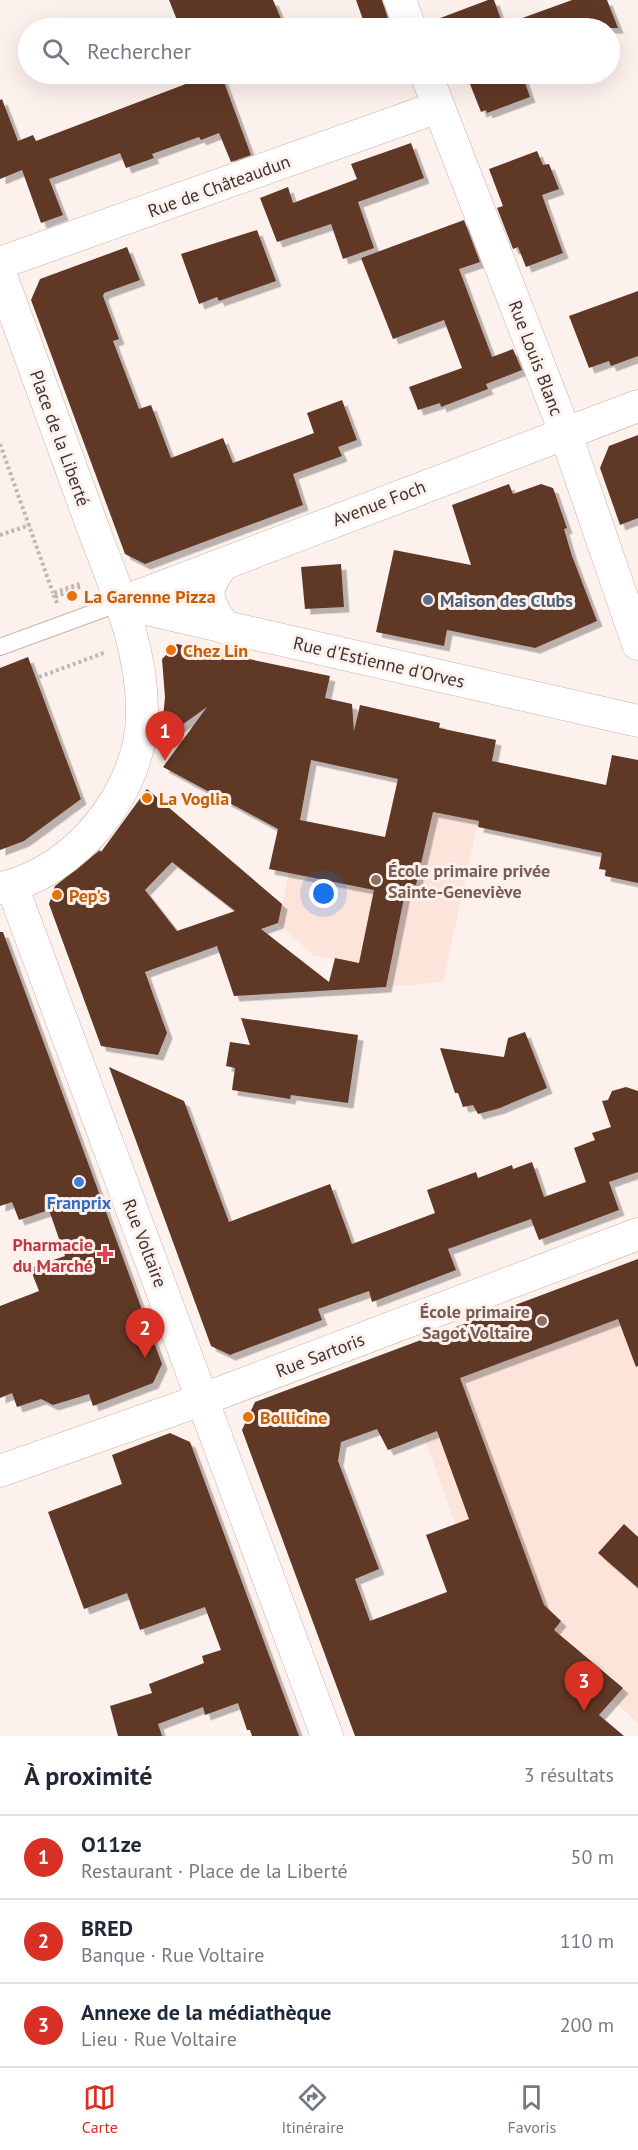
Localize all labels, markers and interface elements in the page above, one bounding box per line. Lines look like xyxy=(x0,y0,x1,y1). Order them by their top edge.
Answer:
search box xyxy=(18,18,620,84)
icon: search xyxy=(39,35,72,68)
text: Rechercher xyxy=(87,37,191,65)
street label: Rue de Châteaudun xyxy=(145,150,293,222)
street label: Rue Louis Blanc xyxy=(503,297,569,419)
street label: Place de la Liberté xyxy=(25,367,95,509)
street label: Avenue Foch xyxy=(329,475,429,531)
place label: La Garenne Pizza xyxy=(84,585,216,608)
marker: La Garenne Pizza xyxy=(65,589,79,603)
place label: Maison des Clubs xyxy=(440,589,573,612)
marker: Maison des Clubs xyxy=(421,593,435,607)
street label: Rue d'Estienne d'Orves xyxy=(291,631,467,693)
place label: Chez Lin xyxy=(183,639,248,662)
marker: Chez Lin xyxy=(164,643,178,657)
pin: 1 xyxy=(146,712,184,761)
place label: La Voglia xyxy=(159,787,229,810)
marker: La Voglia xyxy=(140,791,154,805)
place label: École primaire privée Sainte-Geneviève xyxy=(388,859,550,903)
marker: École primaire privée Sainte-Geneviève xyxy=(369,873,383,887)
your location xyxy=(309,879,338,908)
place label: Pep's xyxy=(69,884,107,907)
marker: Pep's xyxy=(50,888,64,902)
marker: Franprix xyxy=(72,1175,86,1189)
place label: Franprix xyxy=(47,1191,112,1214)
street label: Rue Voltaire xyxy=(118,1196,172,1290)
place label: Pharmacie du Marché xyxy=(12,1233,93,1277)
marker: Pharmacie du Marché xyxy=(98,1247,112,1261)
place label: École primaire Sagot Voltaire xyxy=(420,1300,530,1344)
pin: 2 xyxy=(126,1308,164,1358)
marker: École primaire Sagot Voltaire xyxy=(535,1314,549,1328)
street label: Rue Sartoris xyxy=(272,1328,368,1382)
place label: Bollicine xyxy=(260,1406,327,1429)
marker: Bollicine xyxy=(241,1410,255,1424)
pin: 3 xyxy=(564,1662,604,1711)
text: À proximité xyxy=(24,1759,152,1792)
text: 3 résultats xyxy=(524,1762,614,1788)
text: O11ze xyxy=(81,1830,142,1858)
text: 1 xyxy=(38,1844,49,1870)
text: 50 m xyxy=(571,1844,614,1870)
text: Restaurant · Place de la Liberté xyxy=(81,1858,348,1884)
text: BRED xyxy=(81,1914,133,1942)
text: 2 xyxy=(38,1928,49,1954)
text: 110 m xyxy=(560,1928,614,1954)
text: Banque · Rue Voltaire xyxy=(81,1942,264,1968)
text: Annexe de la médiathèque xyxy=(81,1998,331,2026)
text: 3 xyxy=(38,2012,49,2038)
text: 200 m xyxy=(560,2012,614,2038)
text: Lieu · Rue Voltaire xyxy=(81,2026,237,2052)
tab: Carte xyxy=(82,2081,118,2137)
tab: Itinéraire xyxy=(281,2081,344,2137)
tab: Favoris xyxy=(507,2081,556,2137)

